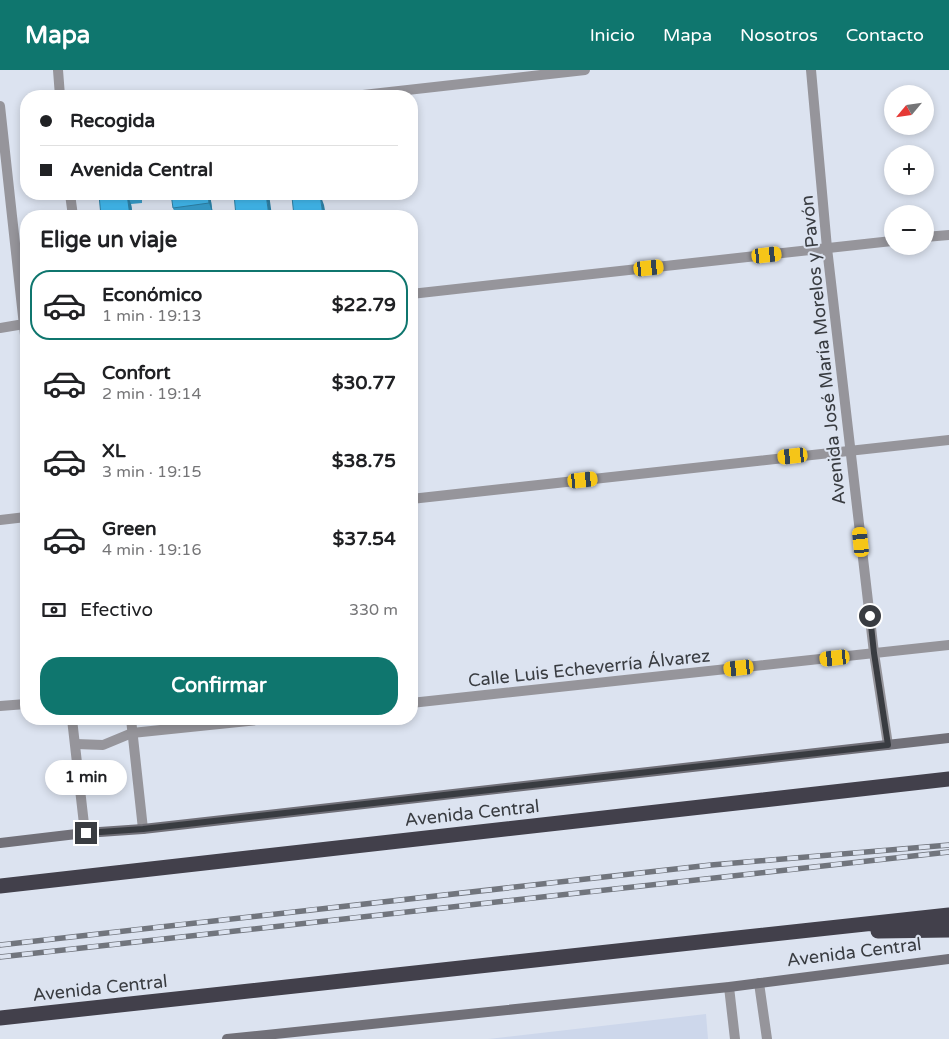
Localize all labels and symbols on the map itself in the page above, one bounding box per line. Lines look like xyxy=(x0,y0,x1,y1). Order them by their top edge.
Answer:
north arrow xyxy=(884,85,934,135)
street label: Avenida José María Morelos y Pavón xyxy=(796,194,850,506)
car xyxy=(751,246,782,264)
car xyxy=(633,259,664,277)
car xyxy=(777,447,808,465)
car xyxy=(567,471,598,489)
car xyxy=(851,526,870,558)
route start xyxy=(859,605,881,627)
street label: Calle Luis Echeverría Álvarez xyxy=(467,644,711,692)
car xyxy=(819,649,850,667)
car xyxy=(723,659,754,677)
callout: 1 min xyxy=(45,760,127,796)
street label: Avenida Central xyxy=(403,795,541,831)
route end xyxy=(75,822,97,844)
street label: Avenida Central xyxy=(785,933,923,971)
street label: Avenida Central xyxy=(31,970,169,1006)

